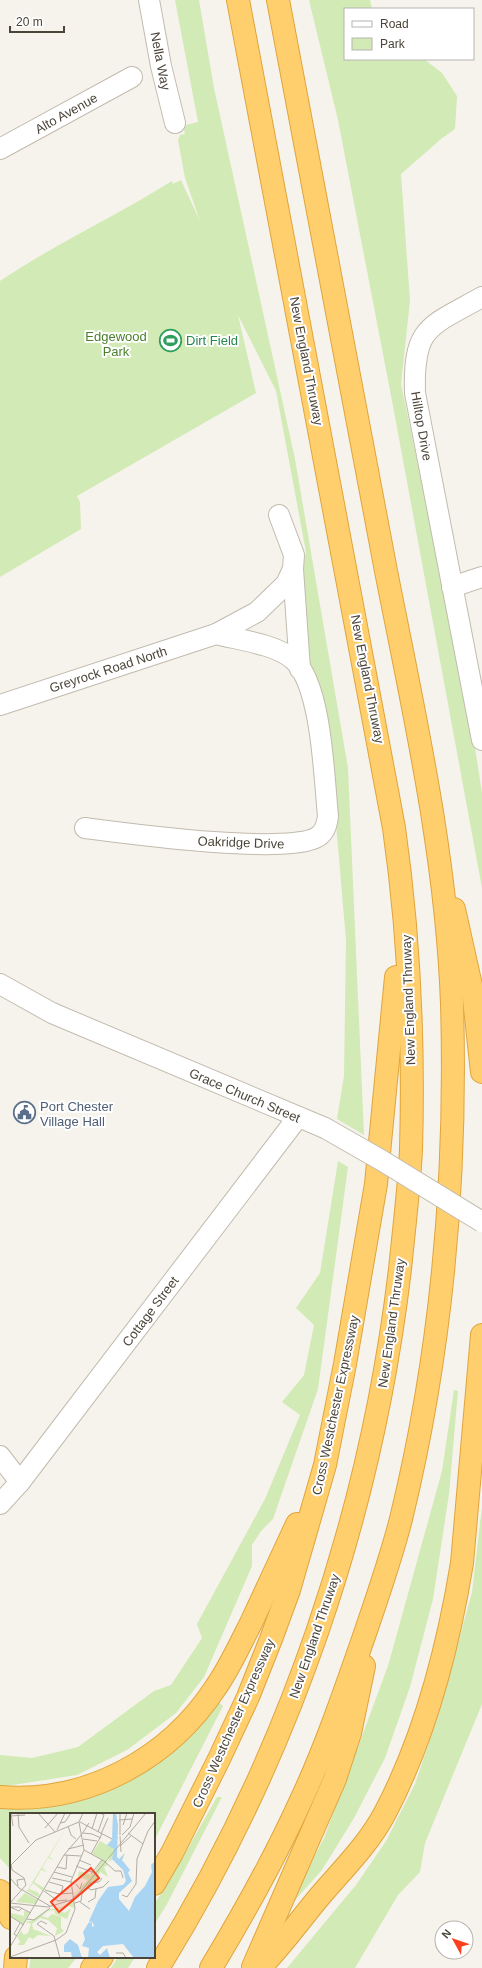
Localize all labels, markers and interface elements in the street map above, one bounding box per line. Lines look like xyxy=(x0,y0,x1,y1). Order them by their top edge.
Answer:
scale bar xyxy=(10,8,64,34)
legend xyxy=(344,8,474,60)
text: 20 m xyxy=(16,15,43,29)
text: Road xyxy=(380,17,409,31)
street label: Nella Way xyxy=(148,31,174,92)
text: Park xyxy=(380,37,406,51)
street label: Alto Avenue xyxy=(32,90,100,137)
street label: New England Thruway xyxy=(287,296,326,427)
sports icon: Dirt Field xyxy=(158,327,184,353)
park label: Edgewood Park xyxy=(85,329,147,359)
place label: Dirt Field xyxy=(186,333,238,348)
street label: Hilltop Drive xyxy=(408,390,435,462)
street label: New England Thruway xyxy=(348,614,387,745)
street label: Greyrock Road North xyxy=(47,643,169,696)
street label: Oakridge Drive xyxy=(197,833,285,852)
street label: New England Thruway xyxy=(399,934,418,1065)
street label: Grace Church Street xyxy=(187,1065,303,1126)
place label: Port Chester Village Hall xyxy=(40,1099,114,1129)
public building icon: Port Chester Village Hall xyxy=(12,1100,38,1126)
street label: New England Thruway xyxy=(375,1257,408,1389)
street label: Cottage Street xyxy=(119,1273,182,1349)
street label: Cross Westchester Expressway xyxy=(309,1313,362,1496)
street label: New England Thruway xyxy=(286,1572,343,1700)
street label: Cross Westchester Expressway xyxy=(189,1636,278,1810)
inset map xyxy=(10,1813,155,1958)
north arrow xyxy=(434,1920,474,1960)
text: N xyxy=(439,1927,454,1940)

